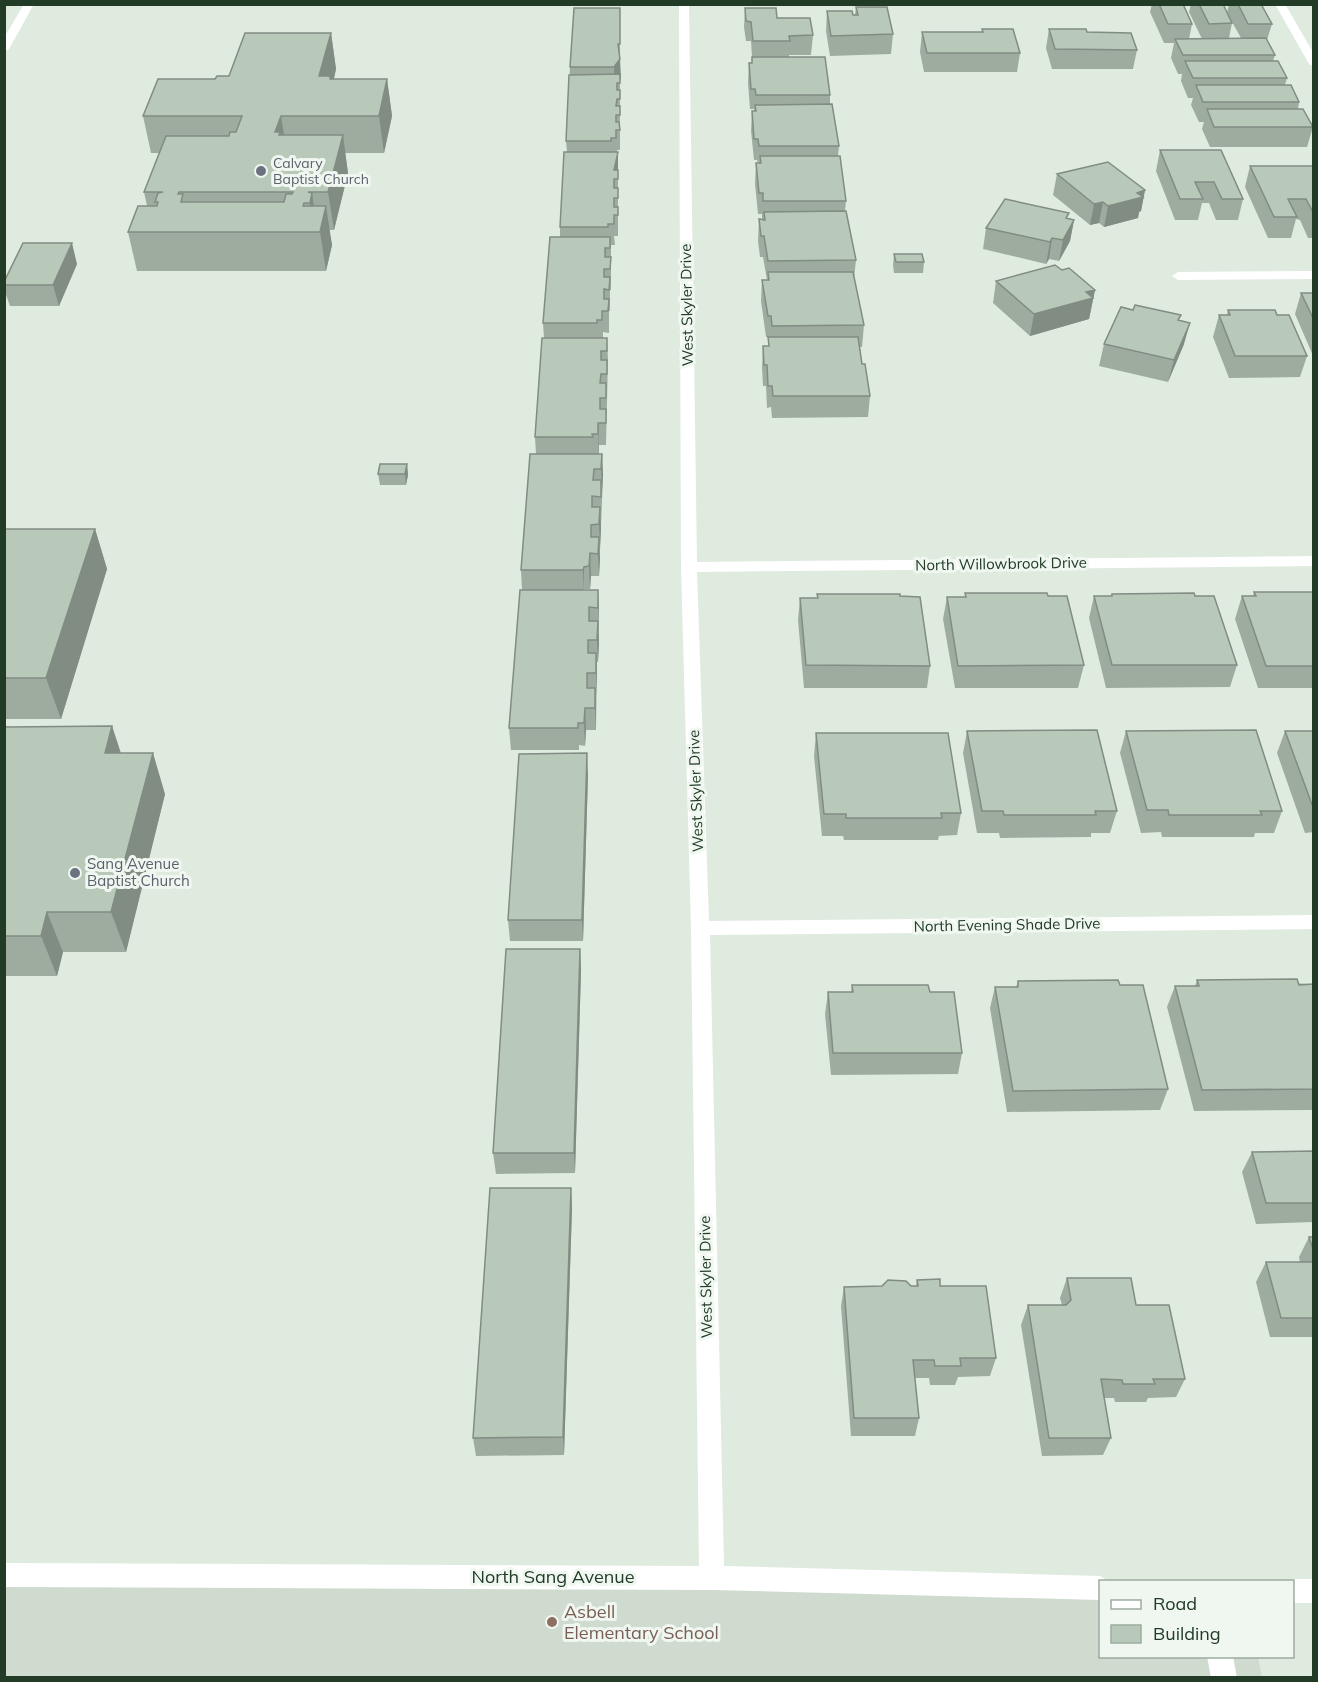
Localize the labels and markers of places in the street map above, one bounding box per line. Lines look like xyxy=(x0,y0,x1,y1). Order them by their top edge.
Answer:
place label: Calvary Baptist Church xyxy=(273,154,369,188)
marker: Calvary Baptist Church xyxy=(254,164,268,178)
place label: Sang Avenue Baptist Church xyxy=(87,854,190,890)
marker: Sang Avenue Baptist Church xyxy=(68,866,82,880)
place label: Asbell Elementary School xyxy=(564,1600,719,1644)
marker: Asbell Elementary School xyxy=(545,1615,559,1629)

